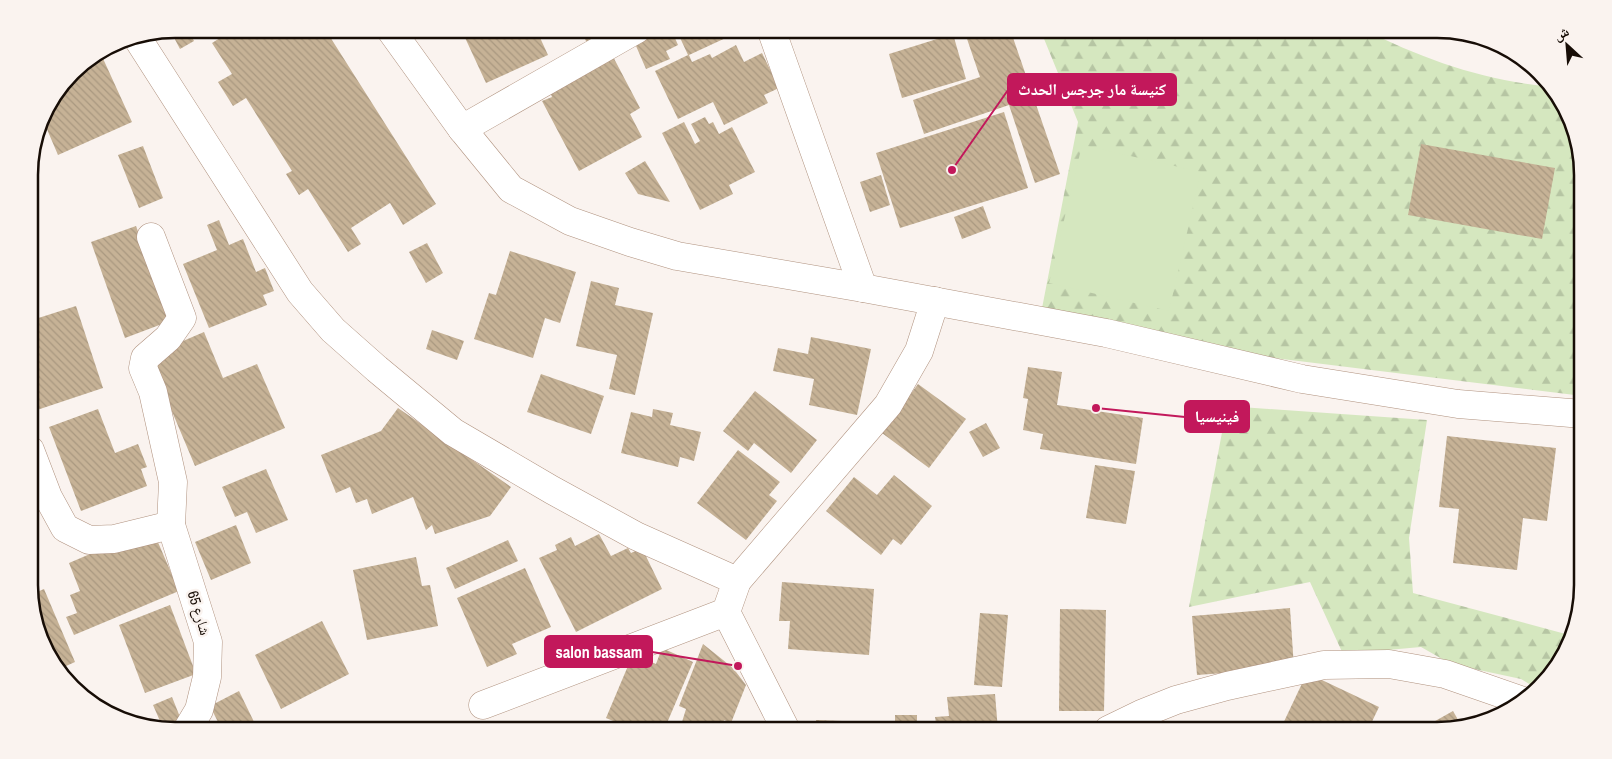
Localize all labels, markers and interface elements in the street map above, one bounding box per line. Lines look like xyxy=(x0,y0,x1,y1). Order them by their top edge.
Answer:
north arrow xyxy=(1542,20,1592,70)
text: ش xyxy=(1551,22,1572,45)
callout: كنيسة مار جرجس الحدث xyxy=(1008,74,1176,105)
text: كنيسة مار جرجس الحدث xyxy=(1018,78,1166,100)
callout: فينيسيا xyxy=(1185,401,1249,432)
text: فينيسيا xyxy=(1195,405,1239,427)
street label: شارع 65 xyxy=(183,588,216,638)
callout: salon bassam xyxy=(545,636,652,667)
text: salon bassam xyxy=(556,641,642,663)

